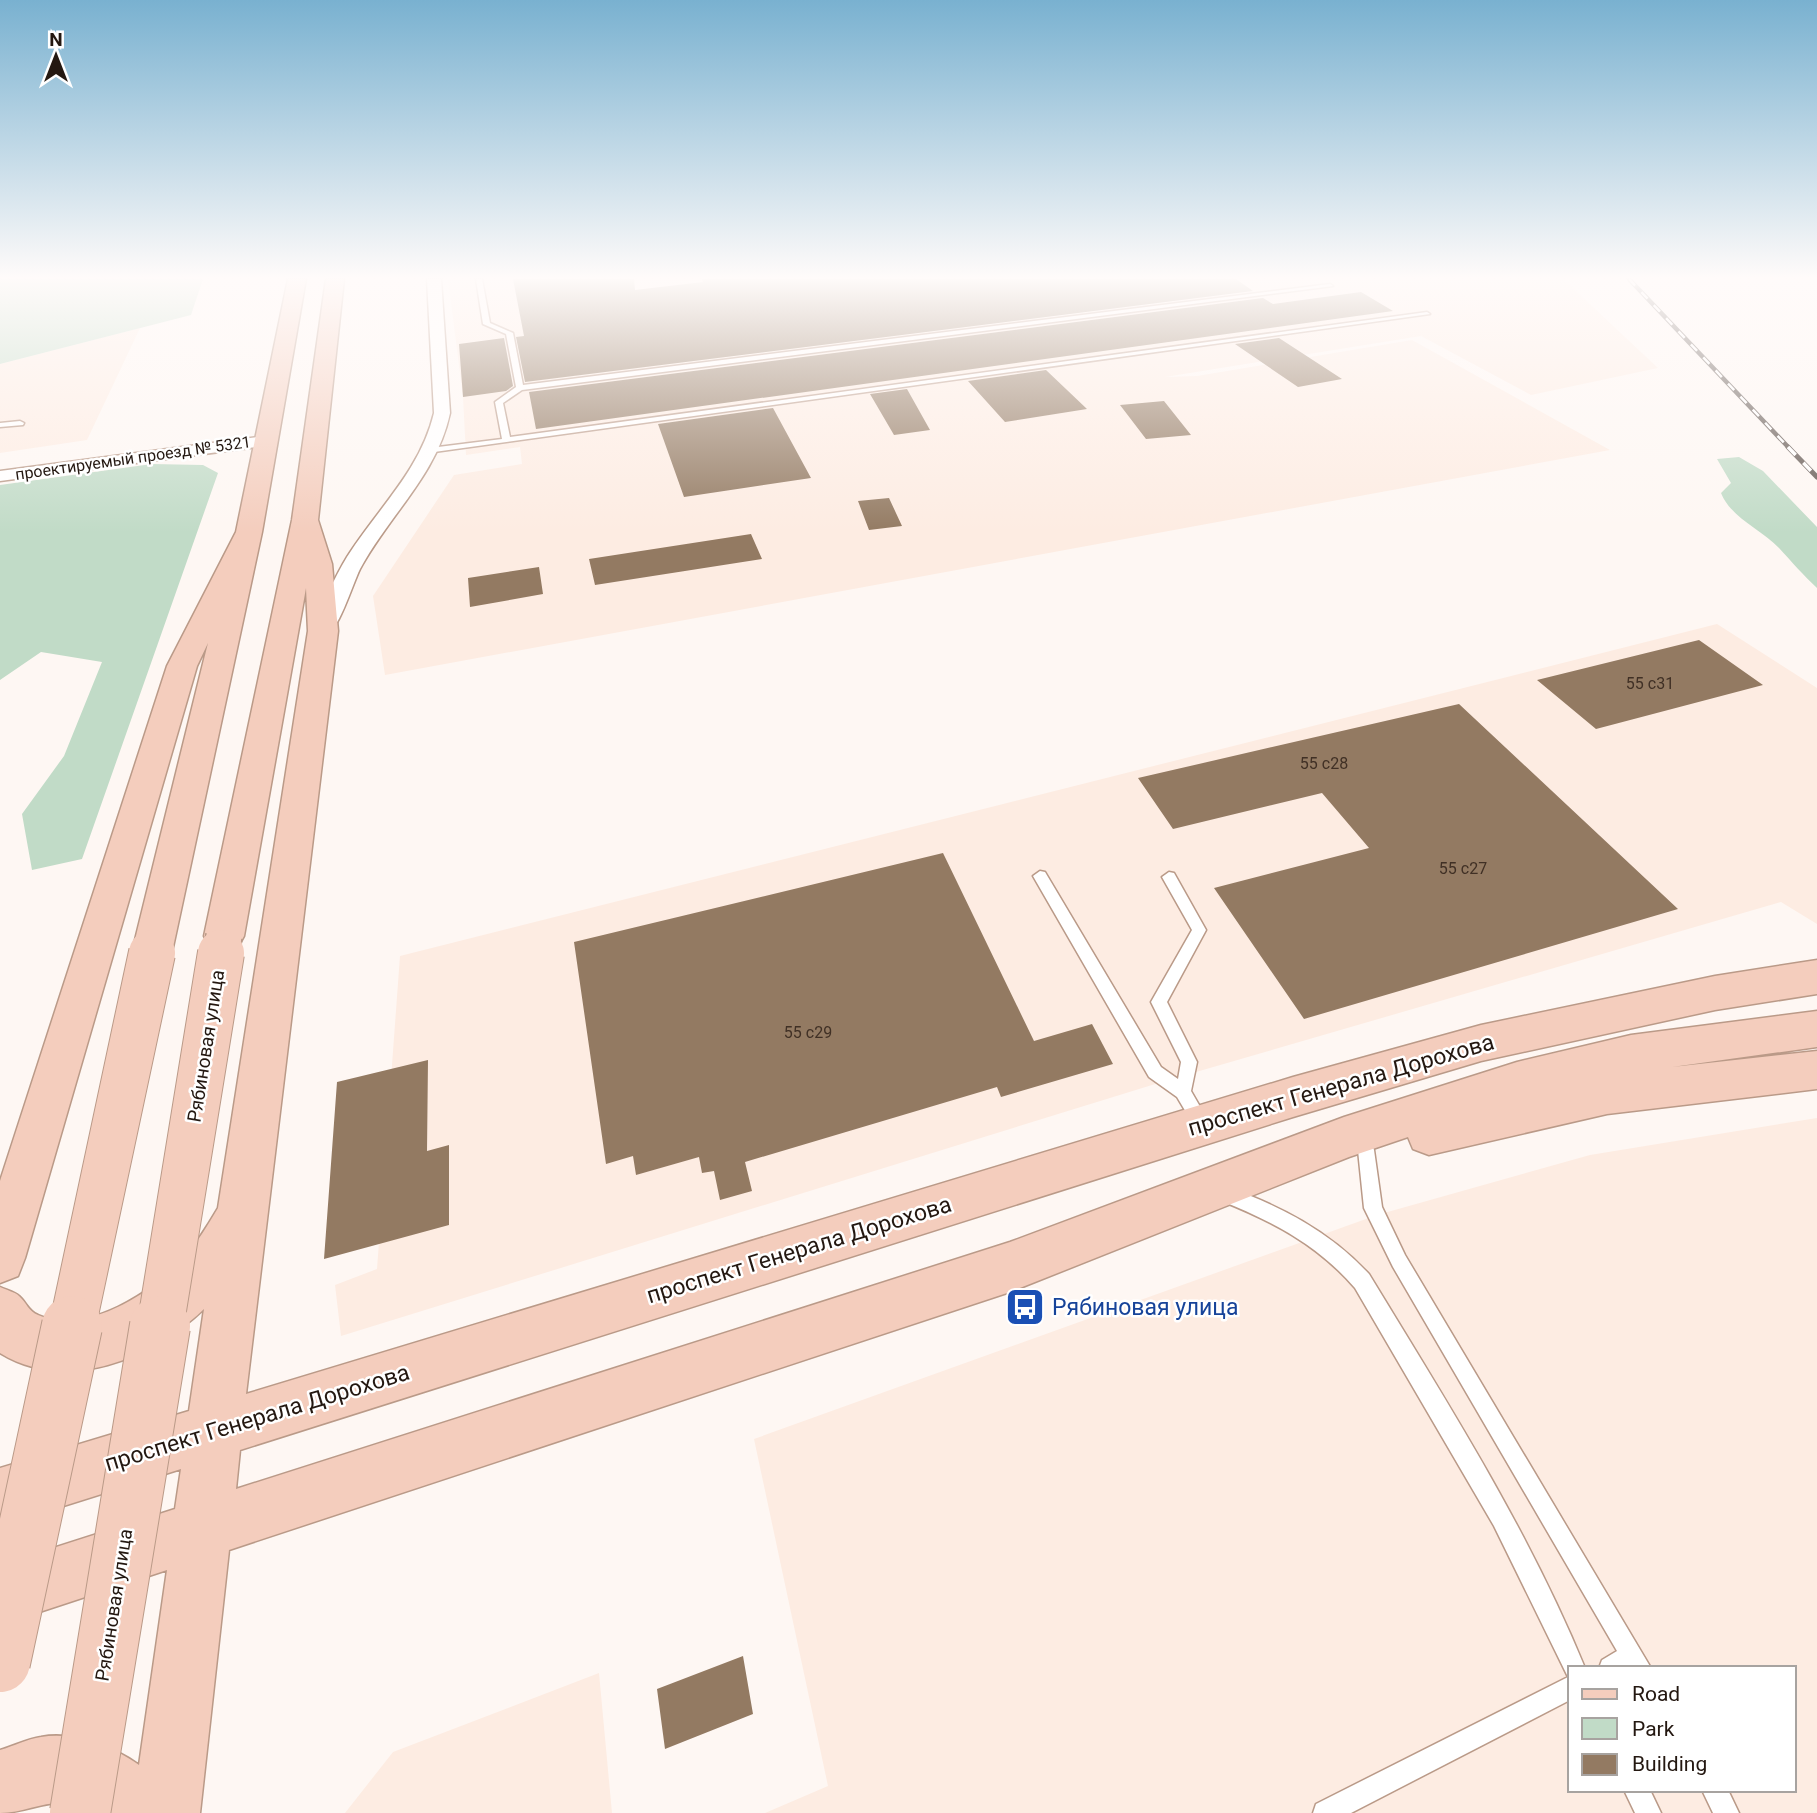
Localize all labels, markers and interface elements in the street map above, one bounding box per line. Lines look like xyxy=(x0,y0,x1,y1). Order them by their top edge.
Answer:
north arrow xyxy=(21,21,91,91)
text: N xyxy=(49,28,63,51)
street label: проектируемый проезд № 5321 xyxy=(14,432,252,484)
house number: 55 с31 xyxy=(1626,674,1674,693)
house number: 55 с28 xyxy=(1300,754,1348,773)
house number: 55 с27 xyxy=(1439,859,1487,878)
street label: Рябиновая улица xyxy=(183,968,229,1124)
house number: 55 с29 xyxy=(784,1023,832,1042)
street label: проспект Генерала Дорохова xyxy=(1185,1028,1497,1142)
street label: проспект Генерала Дорохова xyxy=(643,1191,955,1309)
bus stop icon: Рябиновая улица xyxy=(1004,1286,1046,1328)
place label: Рябиновая улица xyxy=(1052,1294,1238,1321)
street label: проспект Генерала Дорохова xyxy=(101,1359,413,1477)
street label: Рябиновая улица xyxy=(91,1527,137,1683)
legend xyxy=(1568,1666,1796,1792)
text: Road xyxy=(1632,1682,1680,1706)
text: Park xyxy=(1632,1717,1675,1741)
text: Building xyxy=(1632,1752,1707,1776)

